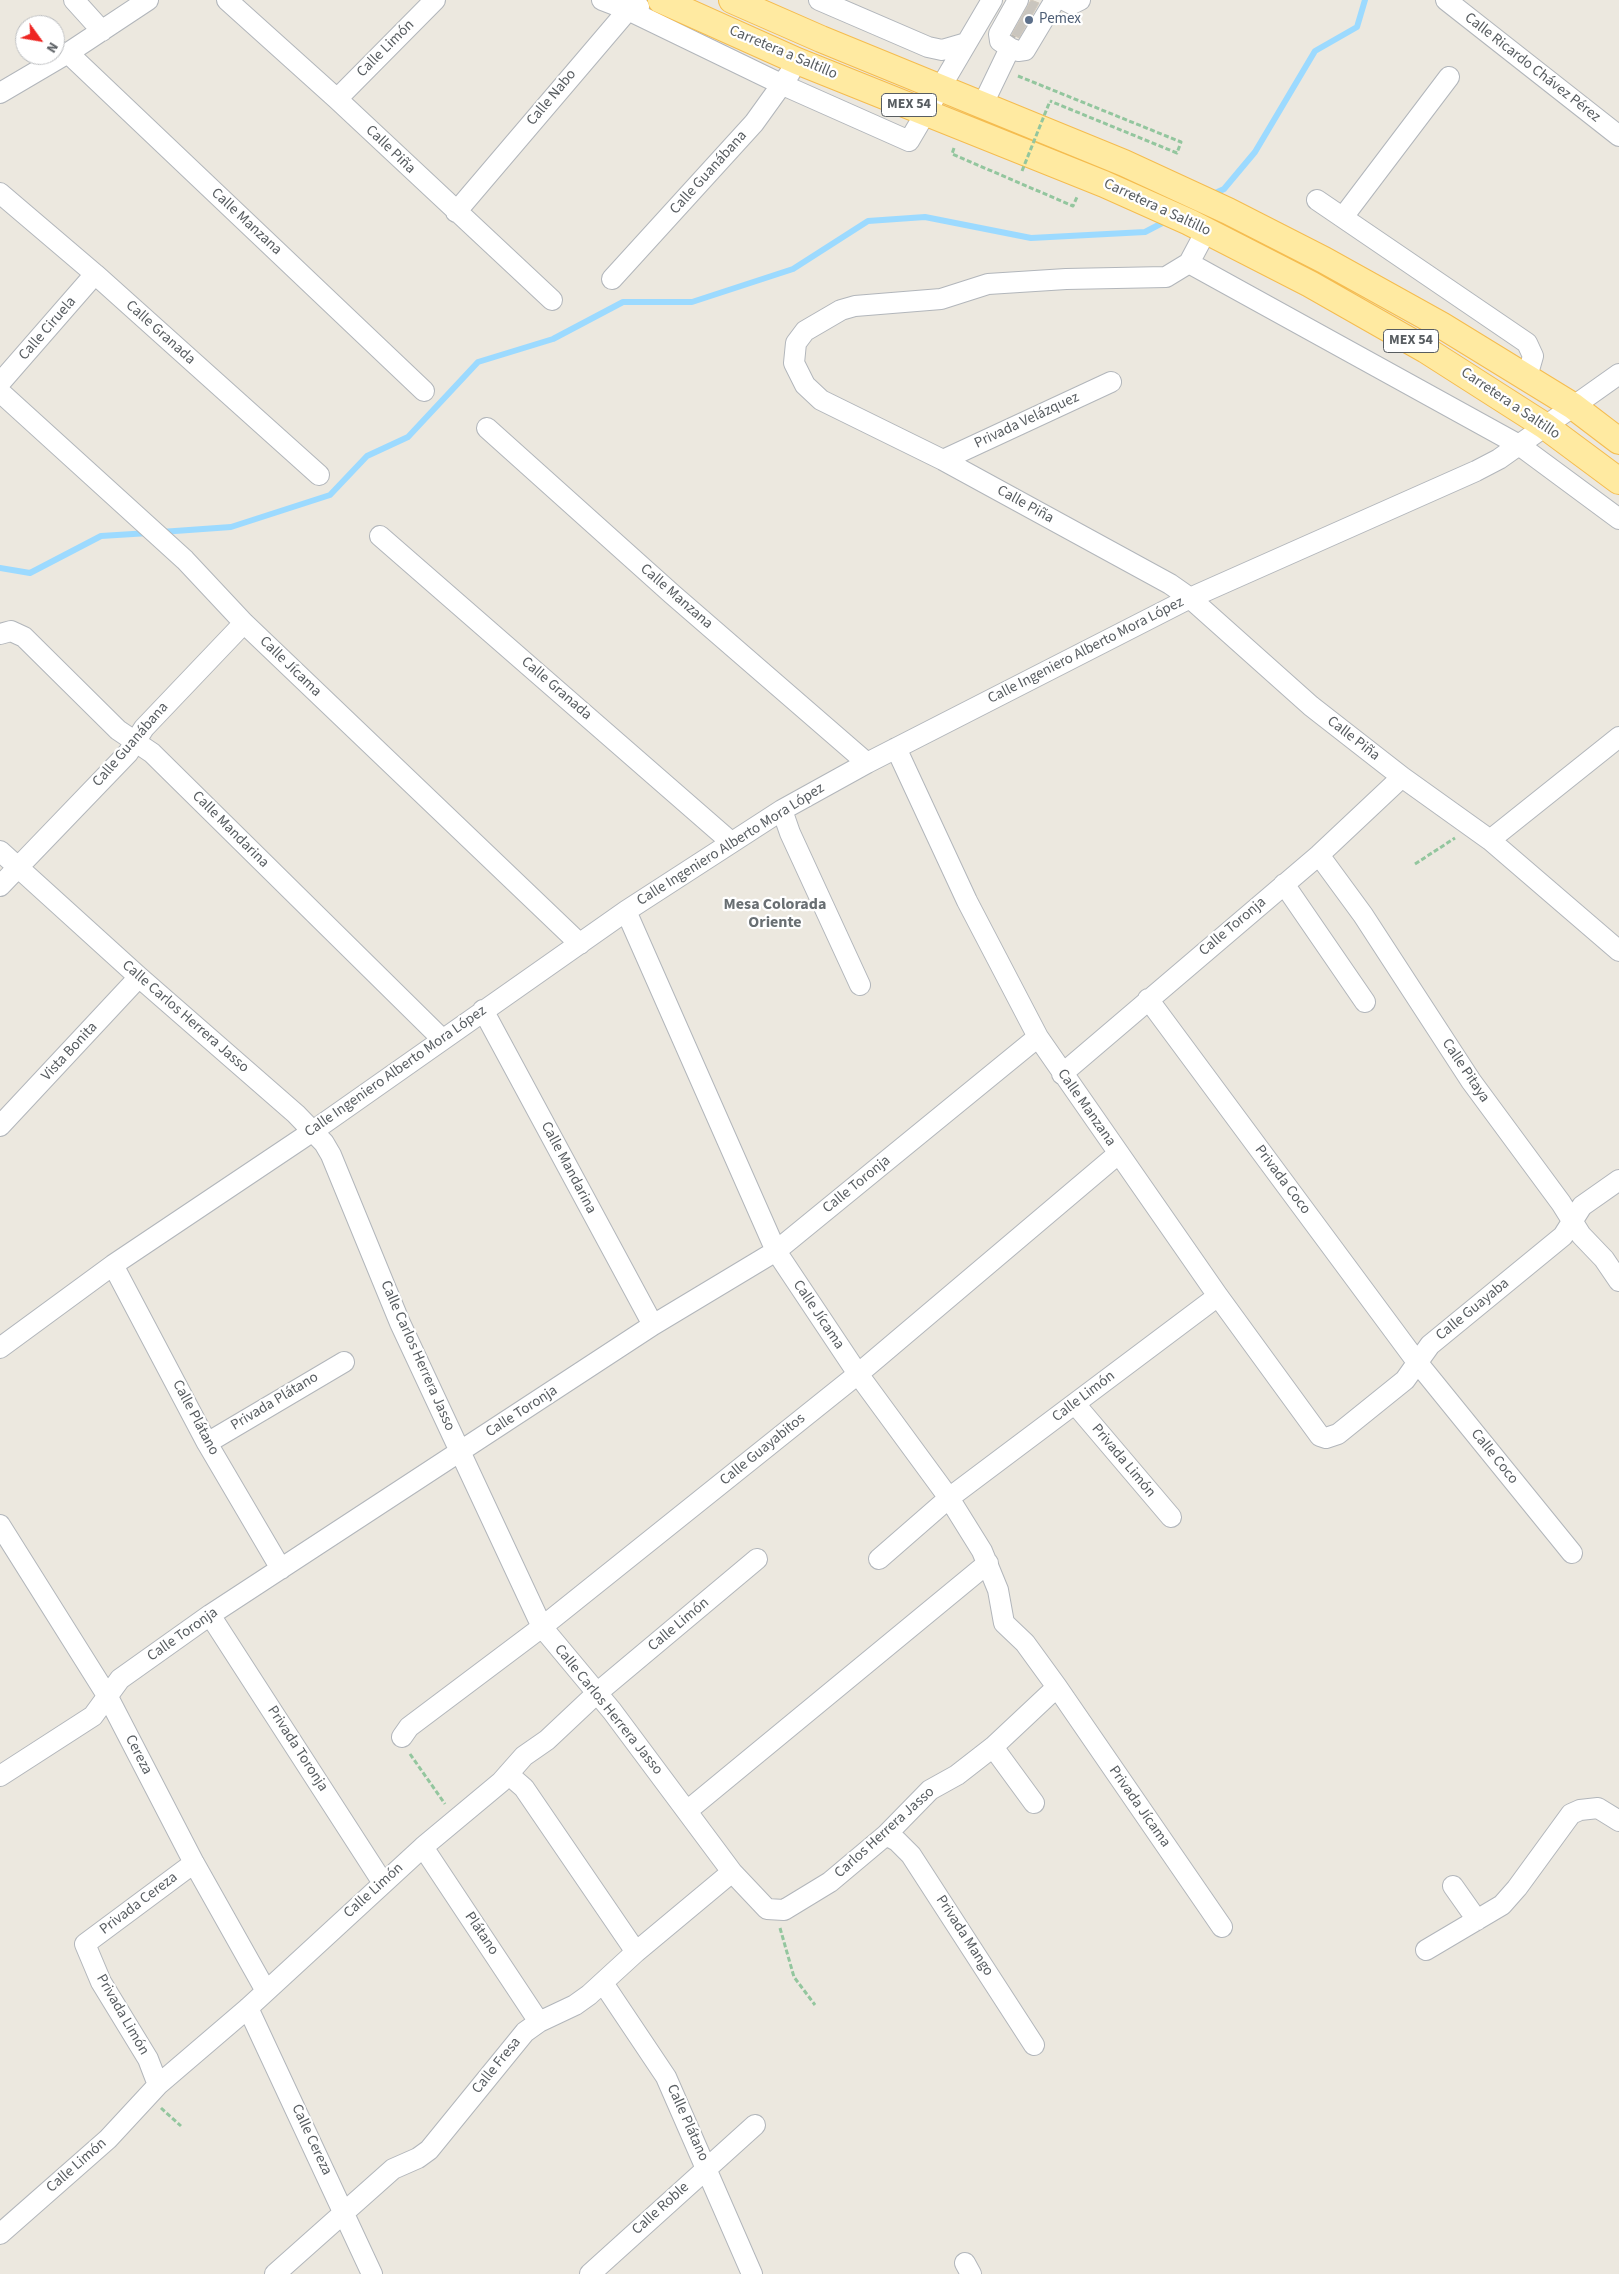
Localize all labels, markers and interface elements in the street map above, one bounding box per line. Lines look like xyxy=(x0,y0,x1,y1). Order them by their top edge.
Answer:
street label: Calle Ricardo Chávez Pérez xyxy=(1460,9,1604,127)
place label: Pemex xyxy=(1039,11,1081,29)
marker: Pemex xyxy=(1023,14,1035,26)
north arrow xyxy=(15,15,65,65)
street label: Calle Limón xyxy=(353,16,419,82)
street label: Carretera a Saltillo xyxy=(726,22,840,84)
text: N xyxy=(41,38,63,57)
street label: Calle Nabo xyxy=(523,66,581,130)
road number: MEX 54 xyxy=(882,94,936,116)
street label: Calle Piña xyxy=(361,122,419,178)
street label: Calle Guanábana xyxy=(667,127,751,219)
street label: Carretera a Saltillo xyxy=(1101,175,1213,241)
street label: Calle Manzana xyxy=(207,185,285,259)
street label: Calle Ciruela xyxy=(15,293,81,365)
street label: Calle Granada xyxy=(121,297,199,369)
road number: MEX 54 xyxy=(1384,330,1438,352)
street label: Carretera a Saltillo xyxy=(1457,364,1563,444)
street label: Privada Velázquez xyxy=(972,389,1082,453)
street label: Calle Piña xyxy=(993,482,1057,528)
street label: Calle Manzana xyxy=(636,561,716,633)
street label: Calle Ingeniero Alberto Mora López xyxy=(985,594,1187,708)
street label: Calle Jícama xyxy=(255,633,325,701)
street label: Calle Granada xyxy=(517,653,595,725)
street label: Calle Guanábana xyxy=(89,699,173,791)
street label: Calle Piña xyxy=(1323,713,1383,765)
street label: Calle Ingeniero Alberto Mora López xyxy=(634,780,828,910)
street label: Calle Mandarina xyxy=(188,788,272,872)
street label: Calle Toronja xyxy=(1196,894,1270,960)
district label: Mesa Colorada Oriente xyxy=(724,895,826,933)
street label: Calle Carlos Herrera Jasso xyxy=(118,957,252,1077)
street label: Calle Ingeniero Alberto Mora López xyxy=(302,1002,490,1142)
street label: Vista Bonita xyxy=(38,1019,102,1085)
street label: Calle Pitaya xyxy=(1437,1036,1493,1106)
street label: Calle Manzana xyxy=(1053,1066,1119,1150)
street label: Calle Mandarina xyxy=(536,1119,600,1217)
street label: Privada Coco xyxy=(1250,1142,1314,1218)
street label: Calle Toronja xyxy=(819,1152,895,1218)
street label: Calle Guayaba xyxy=(1433,1275,1513,1345)
street label: Calle Jícama xyxy=(788,1277,848,1353)
street label: Calle Carlos Herrera Jasso xyxy=(376,1278,458,1434)
street label: Calle Limón xyxy=(1049,1368,1119,1426)
street label: Privada Plátano xyxy=(228,1369,322,1435)
street label: Calle Plátano xyxy=(168,1377,222,1459)
street label: Calle Toronja xyxy=(483,1382,561,1442)
street label: Calle Guayabitos xyxy=(717,1410,809,1490)
street label: Privada Limón xyxy=(1087,1421,1159,1501)
street label: Calle Coco xyxy=(1466,1426,1522,1488)
street label: Calle Limón xyxy=(645,1594,713,1656)
street label: Calle Toronja xyxy=(144,1604,222,1666)
street label: Calle Carlos Herrera Jasso xyxy=(550,1641,666,1779)
street label: Privada Toronja xyxy=(263,1703,331,1795)
street label: Cereza xyxy=(120,1732,156,1778)
street label: Privada Jícama xyxy=(1104,1763,1174,1851)
street label: Carlos Herrera Jasso xyxy=(831,1783,939,1883)
street label: Calle Limón xyxy=(340,1860,408,1922)
street label: Privada Cereza xyxy=(97,1869,181,1939)
street label: Privada Mango xyxy=(931,1892,997,1980)
street label: Plátano xyxy=(460,1909,502,1959)
street label: Privada Limón xyxy=(92,1971,152,2059)
street label: Calle Fresa xyxy=(469,2034,525,2098)
street label: Calle Plátano xyxy=(662,2082,712,2164)
street label: Calle Cereza xyxy=(287,2102,335,2178)
street label: Calle Limón xyxy=(43,2135,111,2197)
street label: Calle Roble xyxy=(629,2179,693,2239)

